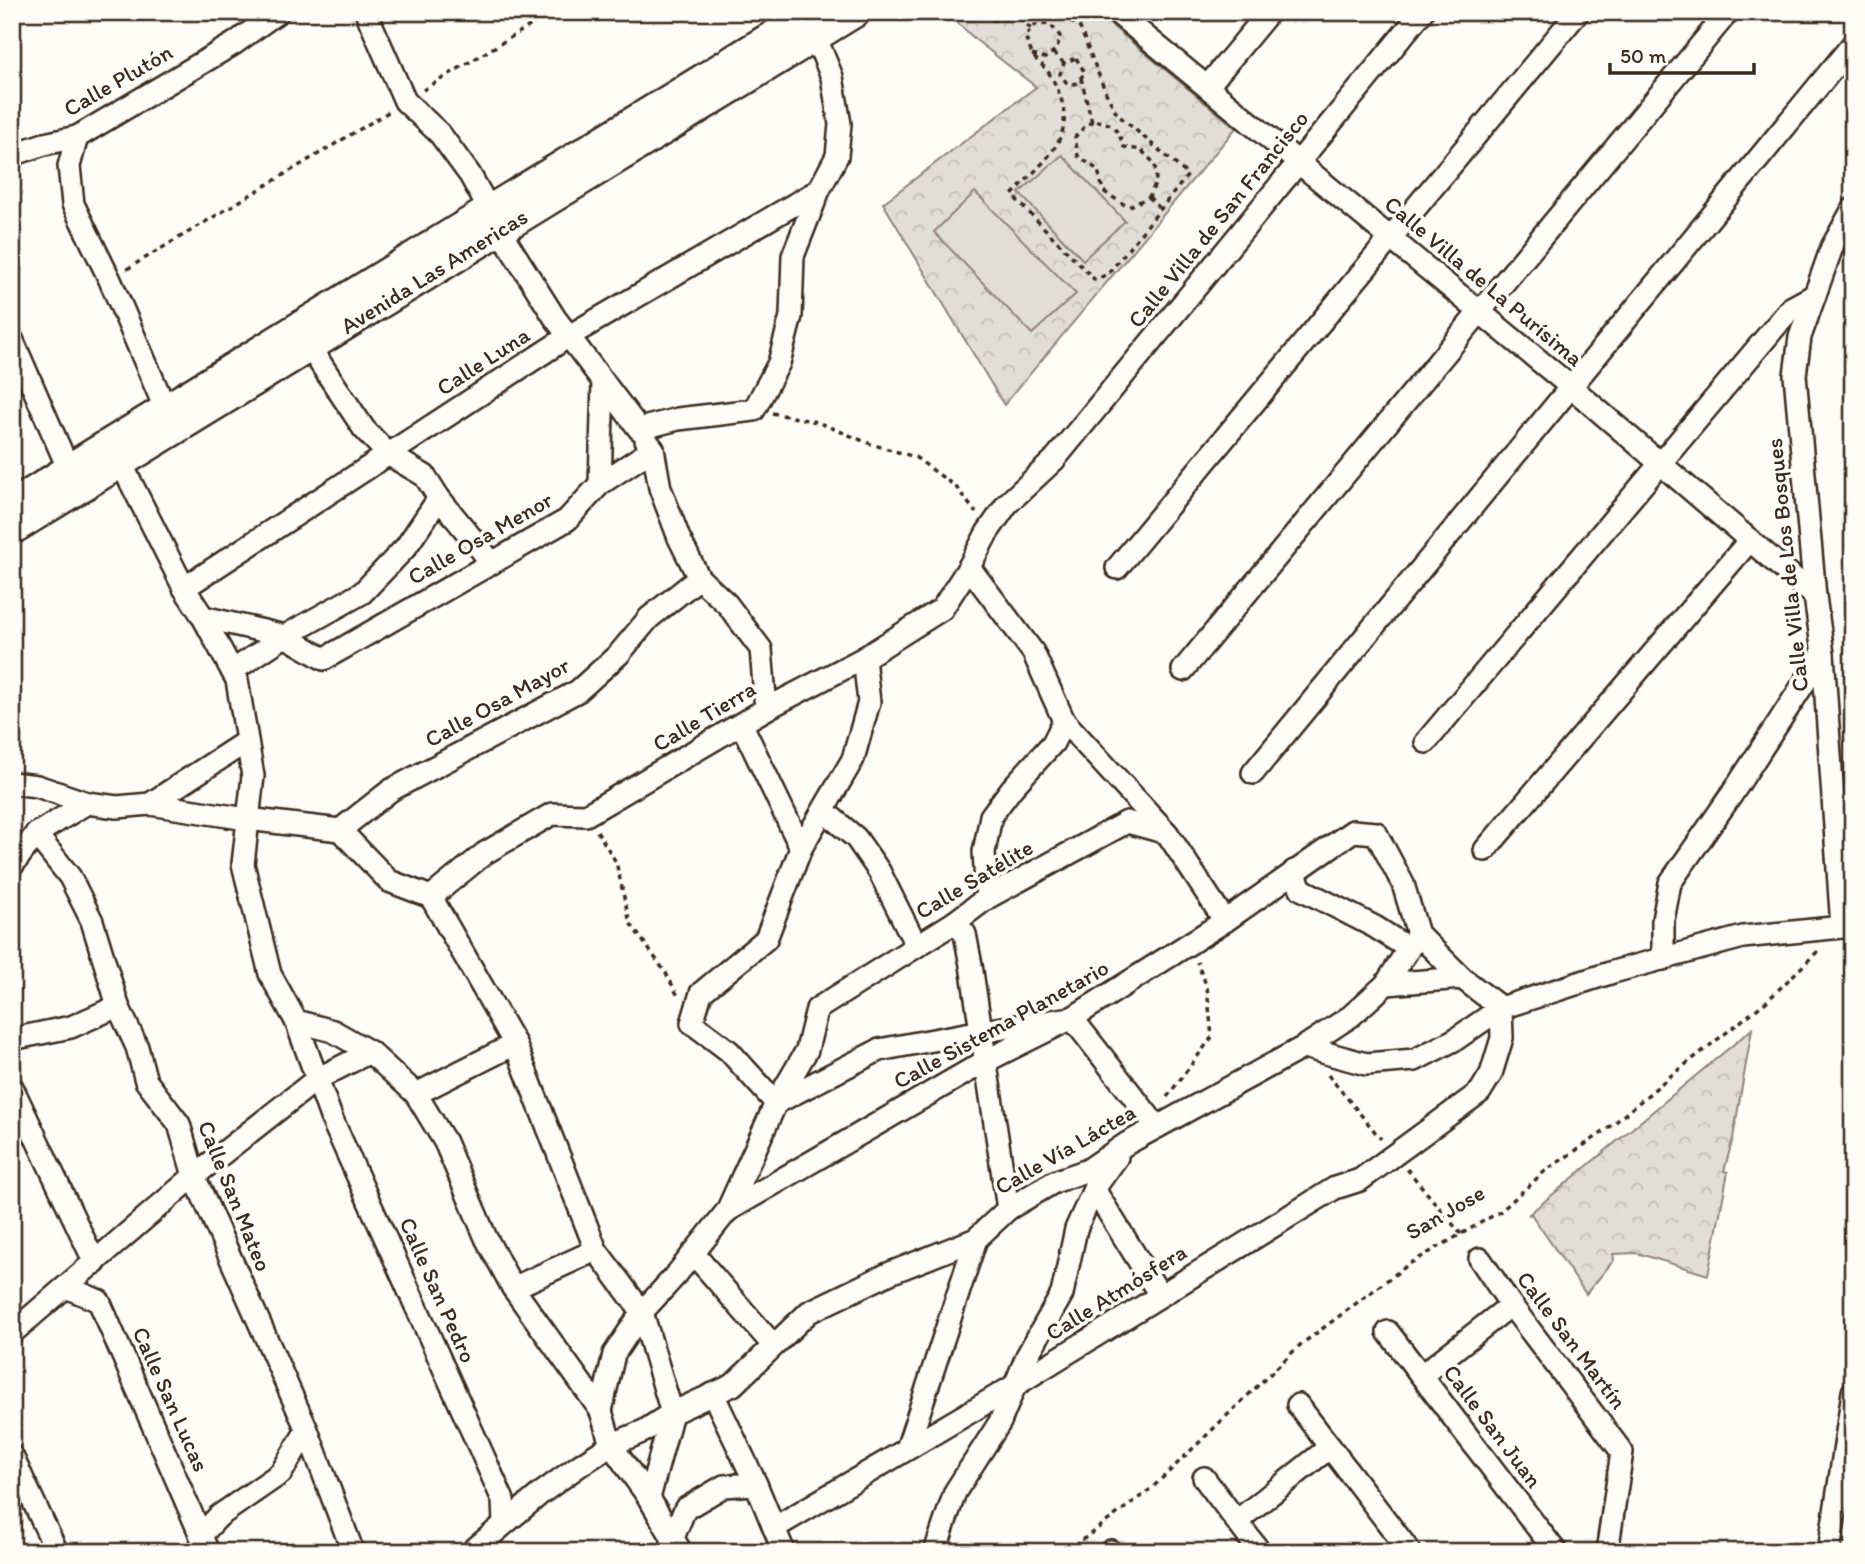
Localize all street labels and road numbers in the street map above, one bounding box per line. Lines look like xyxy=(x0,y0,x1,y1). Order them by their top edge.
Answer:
street label: Calle Plutón xyxy=(59,38,177,122)
street label: Calle Villa de San Francisco xyxy=(1122,105,1314,333)
street label: Calle Villa de La Purísima xyxy=(1379,190,1589,372)
street label: Avenida Las Americas xyxy=(335,202,533,340)
street label: Calle Luna xyxy=(431,321,535,401)
street label: Calle Villa de Los Bosques xyxy=(1760,437,1814,693)
street label: Calle Osa Menor xyxy=(403,485,558,591)
street label: Calle Osa Mayor xyxy=(420,651,574,753)
street label: Calle Tierra xyxy=(647,674,761,758)
street label: Calle Satélite xyxy=(910,833,1038,925)
street label: Calle Sistema Planetario xyxy=(888,953,1114,1095)
street label: Calle Vía Láctea xyxy=(990,1097,1140,1201)
street label: Calle San Mateo xyxy=(192,1117,278,1275)
street label: San Jose xyxy=(1400,1178,1490,1246)
street label: Calle San Pedro xyxy=(393,1213,483,1367)
street label: Calle Atmósfera xyxy=(1040,1238,1192,1346)
street label: Calle San Martín xyxy=(1511,1265,1633,1415)
street label: Calle San Lucas xyxy=(127,1322,215,1476)
street label: Calle San Juan xyxy=(1438,1359,1548,1493)

